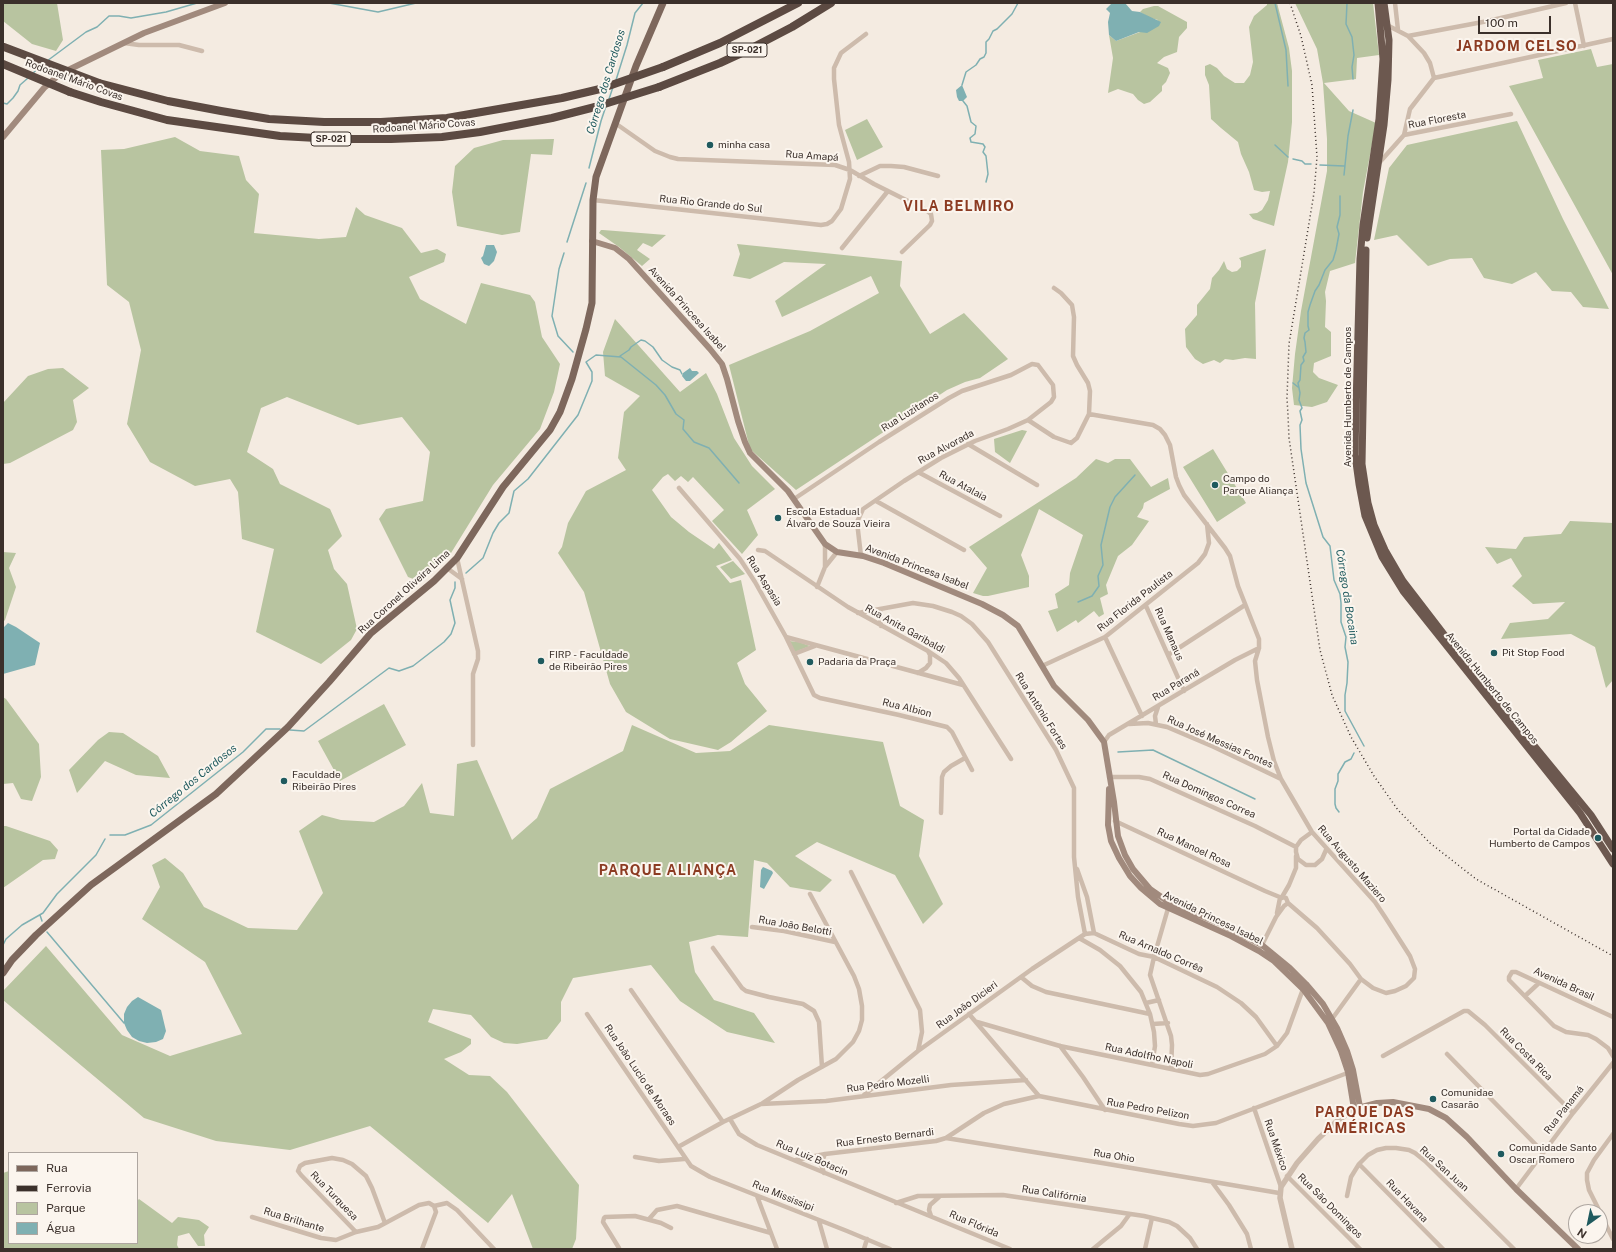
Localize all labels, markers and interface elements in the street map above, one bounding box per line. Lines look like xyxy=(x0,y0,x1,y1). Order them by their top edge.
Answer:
scale bar xyxy=(1480,8,1553,34)
text: 100 m xyxy=(1485,16,1518,30)
water label: Córrego dos Cardosos xyxy=(584,28,628,136)
district label: JARDOM CELSO xyxy=(1456,39,1578,55)
road number: SP-021 xyxy=(727,43,767,57)
street label: Rodoanel Mário Covas xyxy=(24,57,124,103)
street label: Rua Floresta xyxy=(1407,109,1467,131)
street label: Rodoanel Mário Covas xyxy=(372,116,476,136)
road number: SP-021 xyxy=(311,132,351,146)
place label: minha casa xyxy=(718,139,770,151)
marker: minha casa xyxy=(705,140,715,150)
street label: Rua Amapá xyxy=(785,148,839,164)
street label: Rua Rio Grande do Sul xyxy=(659,193,763,215)
district label: VILA BELMIRO xyxy=(903,199,1015,215)
street label: Avenida Princesa Isabel xyxy=(646,264,728,354)
street label: Avenida Humberto de Campos xyxy=(1342,327,1354,467)
street label: Rua Luzitanos xyxy=(879,390,941,434)
street label: Rua Alvorada xyxy=(916,427,976,467)
street label: Rua Atalaia xyxy=(937,468,989,504)
place label: Campo do Parque Aliança xyxy=(1223,473,1293,496)
marker: Campo do Parque Aliança xyxy=(1210,480,1220,490)
place label: Escola Estadual Álvaro de Souza Vieira xyxy=(786,506,890,530)
marker: Escola Estadual Álvaro de Souza Vieira xyxy=(773,513,783,523)
street label: Avenida Princesa Isabel xyxy=(863,542,971,592)
street label: Rua Coronel Oliveira Lima xyxy=(356,548,452,636)
water label: Córrego da Bocaina xyxy=(1333,548,1361,646)
street label: Rua Aspasia xyxy=(744,554,784,608)
street label: Rua Florida Paulista xyxy=(1095,568,1175,634)
street label: Rua Anita Garibaldi xyxy=(863,602,947,656)
street label: Rua Manaus xyxy=(1152,606,1186,662)
street label: Avenida Humberto de Campos xyxy=(1443,630,1541,746)
place label: Pit Stop Food xyxy=(1502,647,1565,659)
marker: Pit Stop Food xyxy=(1489,648,1499,658)
place label: FIRP - Faculdade de Ribeirão Pires xyxy=(549,649,628,672)
marker: FIRP - Faculdade de Ribeirão Pires xyxy=(536,656,546,666)
place label: Padaria da Praça xyxy=(818,656,896,668)
marker: Padaria da Praça xyxy=(805,657,815,667)
street label: Rua Paraná xyxy=(1150,666,1202,704)
street label: Rua Antônio Fortes xyxy=(1012,670,1070,752)
street label: Rua Albion xyxy=(881,696,933,720)
street label: Rua José Messias Fontes xyxy=(1165,713,1275,771)
water label: Córrego dos Cardosos xyxy=(147,742,239,820)
place label: Faculdade Ribeirão Pires xyxy=(292,769,356,792)
street label: Rua Domingos Correa xyxy=(1161,769,1257,821)
marker: Faculdade Ribeirão Pires xyxy=(279,776,289,786)
street label: Rua Augusto Maziero xyxy=(1315,823,1389,905)
street label: Rua Manoel Rosa xyxy=(1155,826,1233,870)
place label: Portal da Cidade Humberto de Campos xyxy=(1489,826,1590,850)
marker: Portal da Cidade Humberto de Campos xyxy=(1593,833,1603,843)
district label: PARQUE ALIANÇA xyxy=(599,863,737,879)
street label: Avenida Princesa Isabel xyxy=(1161,888,1265,948)
street label: Rua João Belotti xyxy=(758,914,832,938)
street label: Rua Arnaldo Corrêa xyxy=(1117,929,1205,975)
street label: Avenida Brasil xyxy=(1532,965,1596,1003)
street label: Rua João Dicieri xyxy=(934,979,1000,1031)
street label: Rua João Lucio de Moraes xyxy=(602,1022,678,1128)
street label: Rua Costa Rica xyxy=(1497,1025,1555,1083)
street label: Rua Adolfho Napoli xyxy=(1104,1041,1194,1071)
street label: Rua Pedro Mozelli xyxy=(846,1073,930,1095)
street label: Rua Panamá xyxy=(1542,1084,1586,1136)
place label: Comunidae Casarão xyxy=(1441,1087,1493,1110)
marker: Comunidae Casarão xyxy=(1428,1094,1438,1104)
street label: Rua Pedro Pelizon xyxy=(1106,1096,1190,1122)
district label: PARQUE DAS AMÉRICAS xyxy=(1315,1105,1415,1138)
street label: Rua México xyxy=(1262,1118,1290,1172)
street label: Rua Ernesto Bernardi xyxy=(835,1126,935,1150)
street label: Rua Luiz Botacin xyxy=(774,1137,850,1179)
place label: Comunidade Santo Oscar Romero xyxy=(1509,1142,1597,1166)
street label: Rua San Juan xyxy=(1417,1144,1471,1194)
street label: Rua Ohio xyxy=(1093,1147,1135,1165)
marker: Comunidade Santo Oscar Romero xyxy=(1496,1149,1506,1159)
legend xyxy=(8,1152,138,1244)
text: Rua xyxy=(46,1161,68,1175)
street label: Rua Turquesa xyxy=(308,1169,360,1223)
street label: Rua São Domingos xyxy=(1295,1171,1365,1241)
street label: Rua Havana xyxy=(1384,1177,1430,1225)
street label: Rua Mississipi xyxy=(750,1178,816,1214)
text: Ferrovia xyxy=(46,1181,91,1195)
street label: Rua Califórnia xyxy=(1021,1183,1087,1205)
text: Parque xyxy=(46,1201,86,1215)
north arrow xyxy=(1568,1204,1608,1244)
street label: Rua Brilhante xyxy=(262,1205,326,1235)
street label: Rua Flórida xyxy=(947,1208,1001,1240)
text: Água xyxy=(46,1221,75,1235)
text: N xyxy=(1575,1226,1589,1241)

